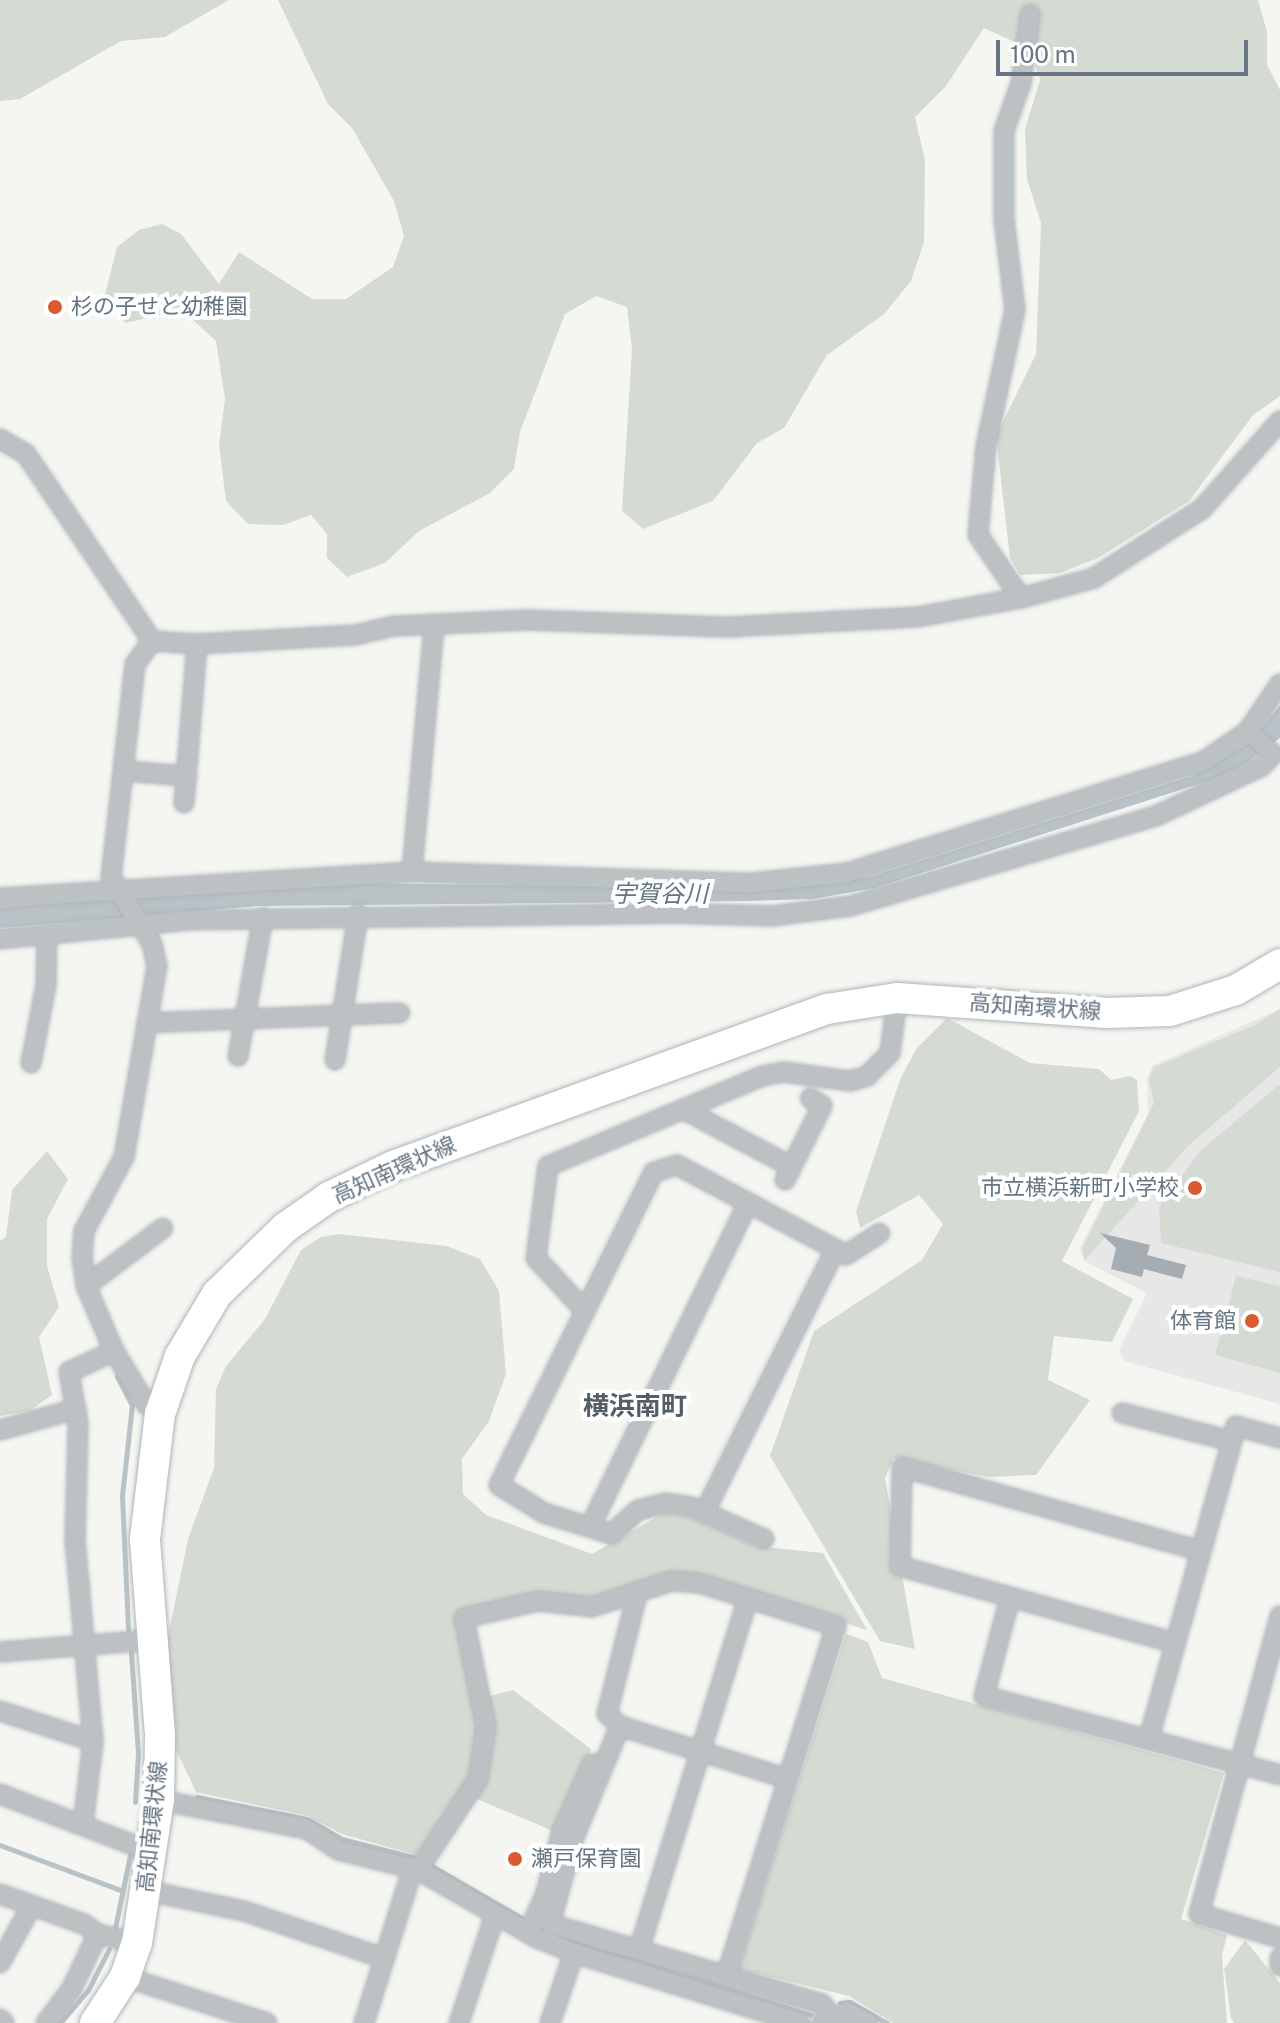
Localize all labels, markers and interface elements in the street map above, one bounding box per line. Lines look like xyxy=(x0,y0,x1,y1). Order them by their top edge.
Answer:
scale bar xyxy=(1000,24,1252,74)
text: 100 m xyxy=(1010,40,1076,68)
place label: 杉の子せと幼稚園 xyxy=(71,294,247,320)
marker: 杉の子せと幼稚園 xyxy=(46,298,64,316)
water label: 宇賀谷川 xyxy=(612,880,708,908)
street label: 高知南環状線 xyxy=(968,989,1102,1025)
street label: 高知南環状線 xyxy=(328,1131,460,1209)
place label: 市立横浜新町小学校 xyxy=(981,1175,1179,1201)
marker: 市立横浜新町小学校 xyxy=(1186,1179,1204,1197)
place label: 体育館 xyxy=(1170,1308,1236,1334)
marker: 体育館 xyxy=(1243,1312,1261,1330)
district label: 横浜南町 xyxy=(583,1390,687,1422)
street label: 高知南環状線 xyxy=(132,1760,172,1894)
place label: 瀬戸保育園 xyxy=(531,1846,641,1872)
marker: 瀬戸保育園 xyxy=(506,1850,524,1868)

